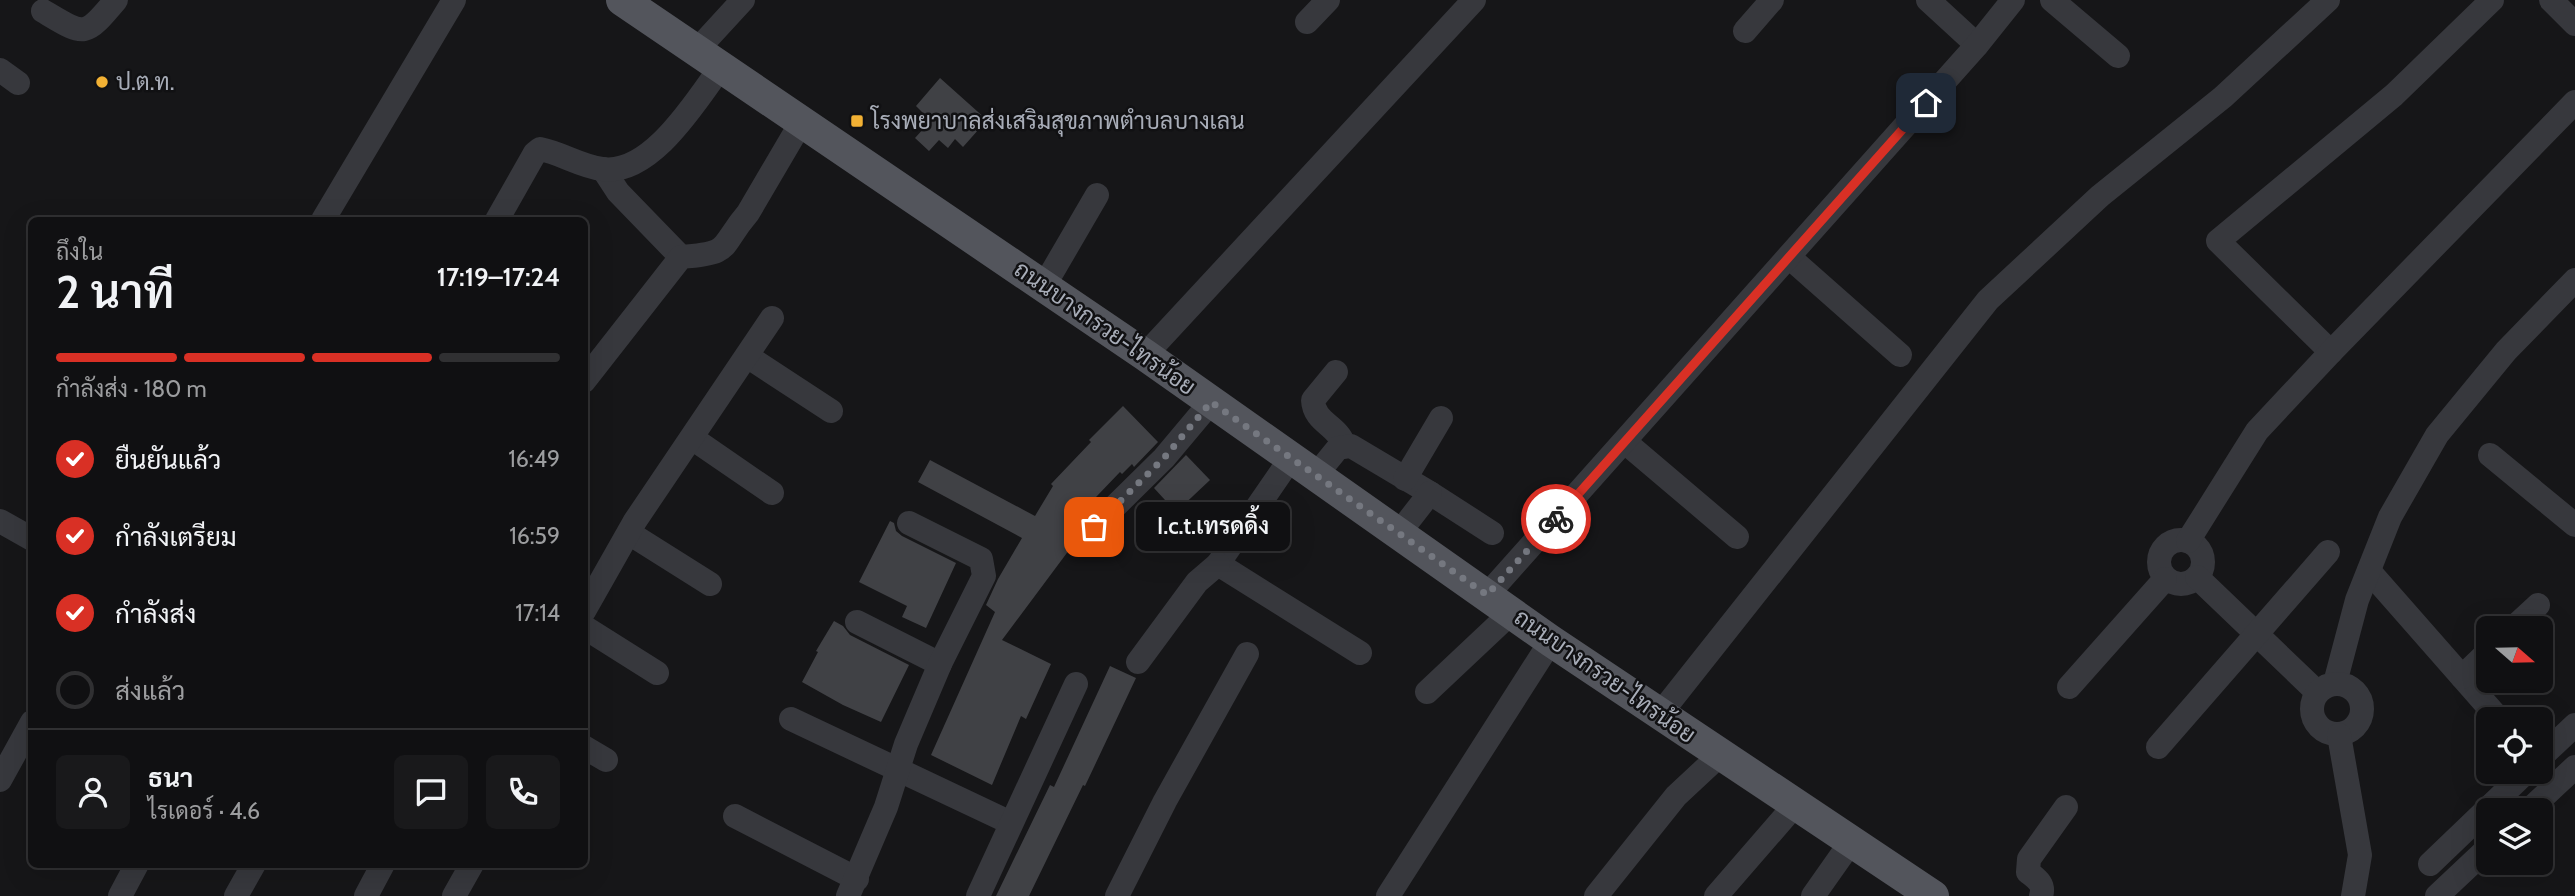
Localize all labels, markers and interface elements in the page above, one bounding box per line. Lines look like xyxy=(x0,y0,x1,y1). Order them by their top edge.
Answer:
place label: ป.ต.ท. xyxy=(116,68,175,96)
pin xyxy=(1896,73,1956,133)
marker: ป.ต.ท. xyxy=(94,74,110,90)
icon: home xyxy=(1907,84,1945,122)
place label: โรงพยาบาลส่งเสริมสุขภาพตำบลบางเลน xyxy=(869,105,1245,137)
marker: โรงพยาบาลส่งเสริมสุขภาพตำบลบางเลน xyxy=(849,113,865,129)
text: ถึงใน xyxy=(56,238,103,266)
street label: ถนนบางกรวย-ไทรน้อย xyxy=(1009,253,1202,401)
text: 17:19–17:24 xyxy=(437,261,560,293)
text: 2 นาที xyxy=(56,264,174,320)
text: กำลังส่ง · 180 m xyxy=(56,375,207,403)
icon: check xyxy=(56,440,94,478)
text: ยืนยันแล้ว xyxy=(115,444,221,476)
text: 16:49 xyxy=(508,445,560,473)
courier xyxy=(1521,484,1591,554)
pin xyxy=(1064,497,1124,557)
icon: bike xyxy=(1537,500,1575,538)
callout: I.c.t.เทรดดิ้ง xyxy=(1136,503,1290,552)
icon: bag xyxy=(1075,508,1113,546)
text: I.c.t.เทรดดิ้ง xyxy=(1157,512,1269,540)
icon: check xyxy=(56,517,94,555)
text: กำลังเตรียม xyxy=(115,521,237,553)
text: 16:59 xyxy=(509,522,560,550)
icon: check xyxy=(56,594,94,632)
text: กำลังส่ง xyxy=(115,598,196,630)
text: 17:14 xyxy=(515,599,560,627)
street label: ถนนบางกรวย-ไทรน้อย xyxy=(1509,601,1702,749)
north arrow xyxy=(2476,616,2553,693)
map controls xyxy=(2476,616,2553,875)
text: ส่งแล้ว xyxy=(115,675,185,707)
button: locate xyxy=(2476,707,2553,784)
button: person xyxy=(56,755,130,829)
button: chat xyxy=(394,755,468,829)
button: phone xyxy=(486,755,560,829)
text: ธนา xyxy=(148,762,193,794)
text: ไรเดอร์ · 4.6 xyxy=(148,797,260,825)
button: layers xyxy=(2476,798,2553,875)

